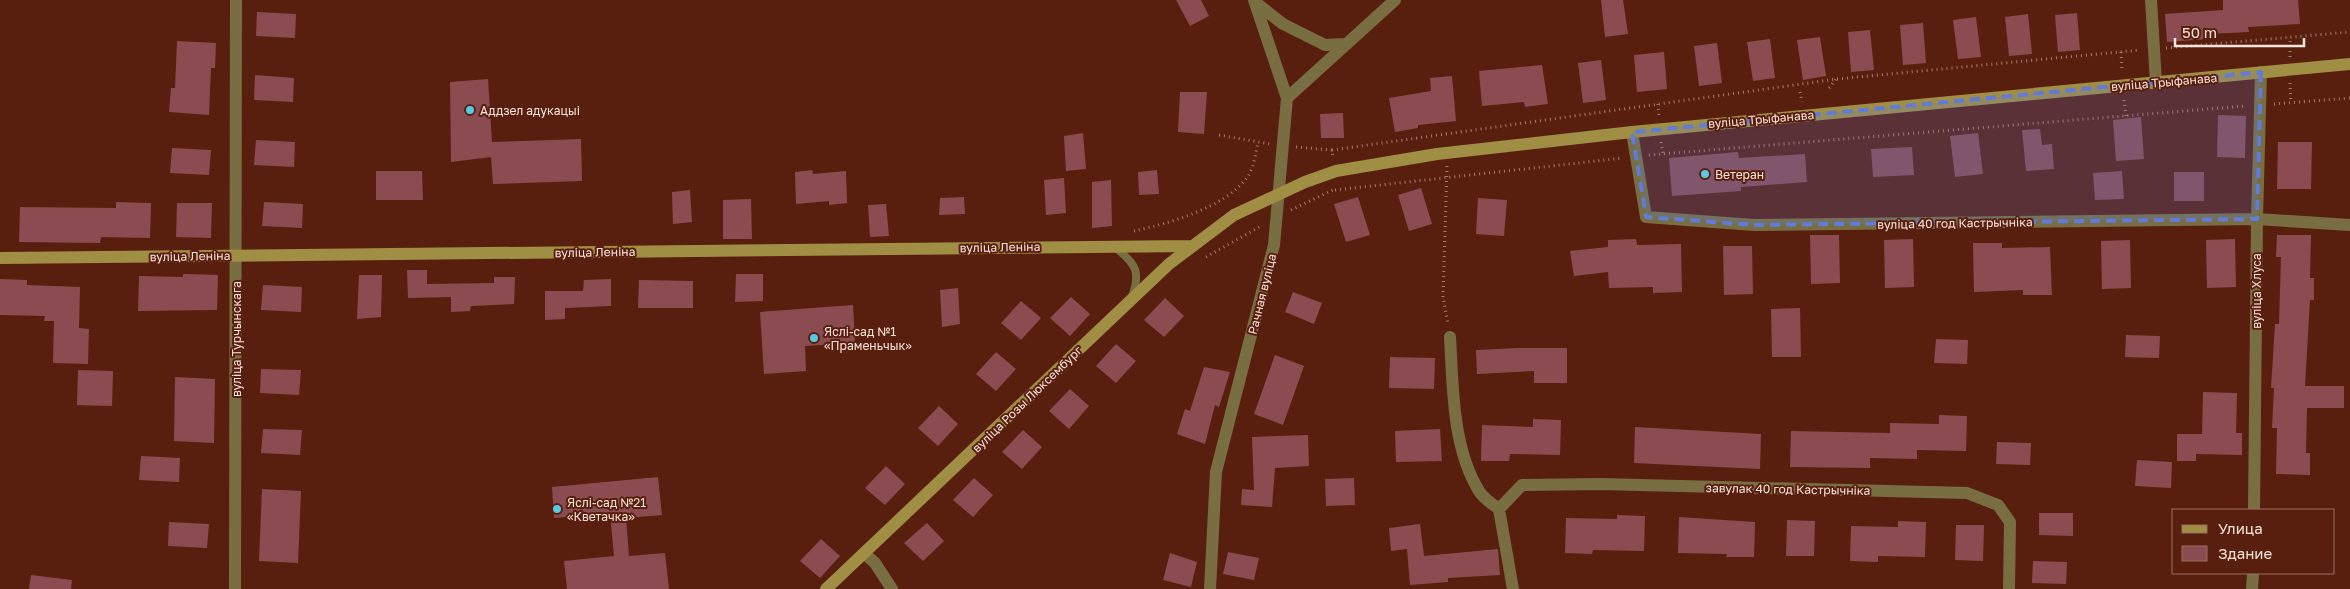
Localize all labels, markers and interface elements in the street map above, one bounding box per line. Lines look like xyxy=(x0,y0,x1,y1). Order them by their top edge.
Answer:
scale bar xyxy=(2175,15,2304,47)
text: 50 m xyxy=(2182,23,2217,41)
street label: вуліца Трыфанава xyxy=(2110,70,2218,94)
place label: Аддзел адукацыі xyxy=(480,103,580,118)
marker: Аддзел адукацыі xyxy=(464,104,476,116)
street label: вуліца Трыфанава xyxy=(1707,107,1815,131)
place label: Ветеран xyxy=(1715,167,1764,182)
marker: Ветеран xyxy=(1699,168,1711,180)
street label: вуліца 40 год Кастрычніка xyxy=(1877,214,2033,232)
street label: вуліца Леніна xyxy=(959,239,1041,255)
street label: вуліца Леніна xyxy=(554,244,636,260)
street label: вуліца Леніна xyxy=(149,248,231,264)
street label: Рачная вуліца xyxy=(1245,252,1279,336)
street label: вуліца Хлуса xyxy=(2249,253,2264,329)
street label: вуліца Турчынскага xyxy=(229,281,244,397)
place label: Яслі-сад №1 «Праменьчык» xyxy=(824,324,912,353)
marker: Яслі-сад №1 «Праменьчык» xyxy=(808,332,820,344)
street label: вуліца Розы Люксембург xyxy=(969,342,1085,455)
street label: завулак 40 год Кастрычніка xyxy=(1706,480,1870,498)
place label: Яслі-сад №21 «Кветачка» xyxy=(567,495,646,524)
marker: Яслі-сад №21 «Кветачка» xyxy=(551,503,563,515)
legend xyxy=(2172,509,2335,574)
text: Улица xyxy=(2218,519,2263,537)
text: Здание xyxy=(2218,544,2272,562)

